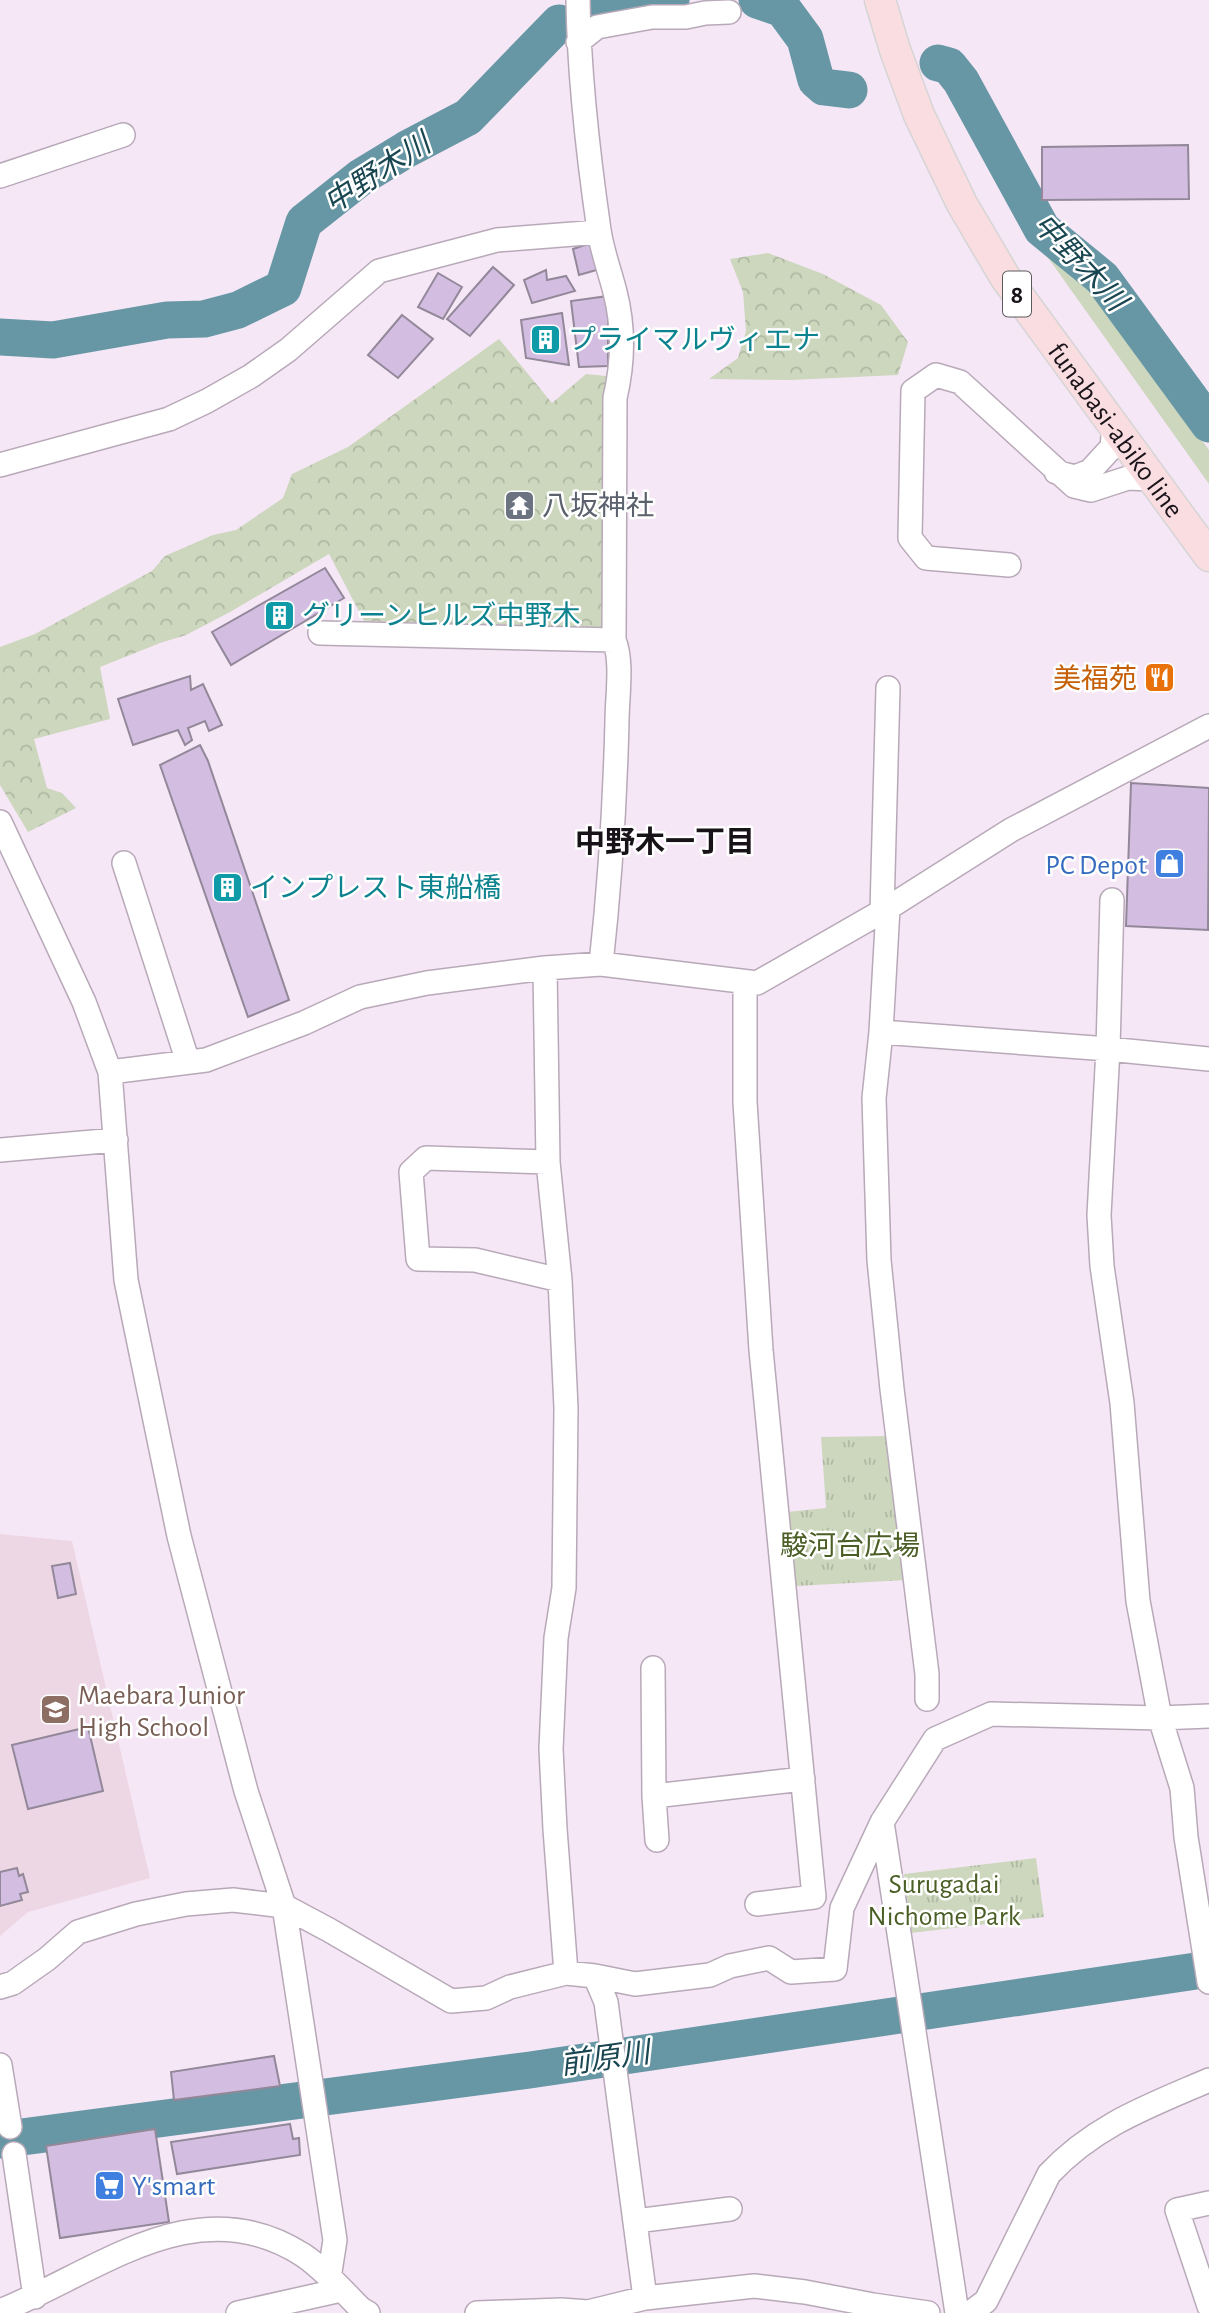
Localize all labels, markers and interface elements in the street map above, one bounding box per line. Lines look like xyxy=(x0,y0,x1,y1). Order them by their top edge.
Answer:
water label: 中野木川 xyxy=(318,125,439,219)
water label: 中野木川 xyxy=(1027,207,1135,319)
road number: 8 xyxy=(1003,272,1031,316)
building icon: プライマルヴィエナ xyxy=(528,322,562,356)
place label: プライマルヴィエナ xyxy=(568,325,820,355)
street label: funabasi-abiko line xyxy=(1042,338,1188,523)
temple icon: 八坂神社 xyxy=(502,488,536,522)
place label: 八坂神社 xyxy=(542,491,654,521)
building icon: グリーンヒルズ中野木 xyxy=(262,598,296,632)
place label: グリーンヒルズ中野木 xyxy=(302,601,581,631)
restaurant icon: 美福苑 xyxy=(1143,661,1177,695)
place label: 美福苑 xyxy=(1053,664,1137,694)
district label: 中野木一丁目 xyxy=(575,826,755,858)
shop icon: PC Depot xyxy=(1153,847,1187,881)
place label: PC Depot xyxy=(1045,852,1147,880)
building icon: インプレスト東船橋 xyxy=(210,870,244,904)
place label: インプレスト東船橋 xyxy=(250,873,501,903)
park label: 駿河台広場 xyxy=(780,1531,920,1561)
place label: Maebara Junior High School xyxy=(78,1682,245,1742)
school or university icon: Maebara Junior High School xyxy=(38,1693,72,1727)
park label: Surugadai Nichome Park xyxy=(868,1871,1021,1931)
water label: 前原川 xyxy=(558,2035,655,2080)
supermarket icon: Y'smart xyxy=(92,2168,126,2202)
place label: Y'smart xyxy=(132,2173,215,2201)

